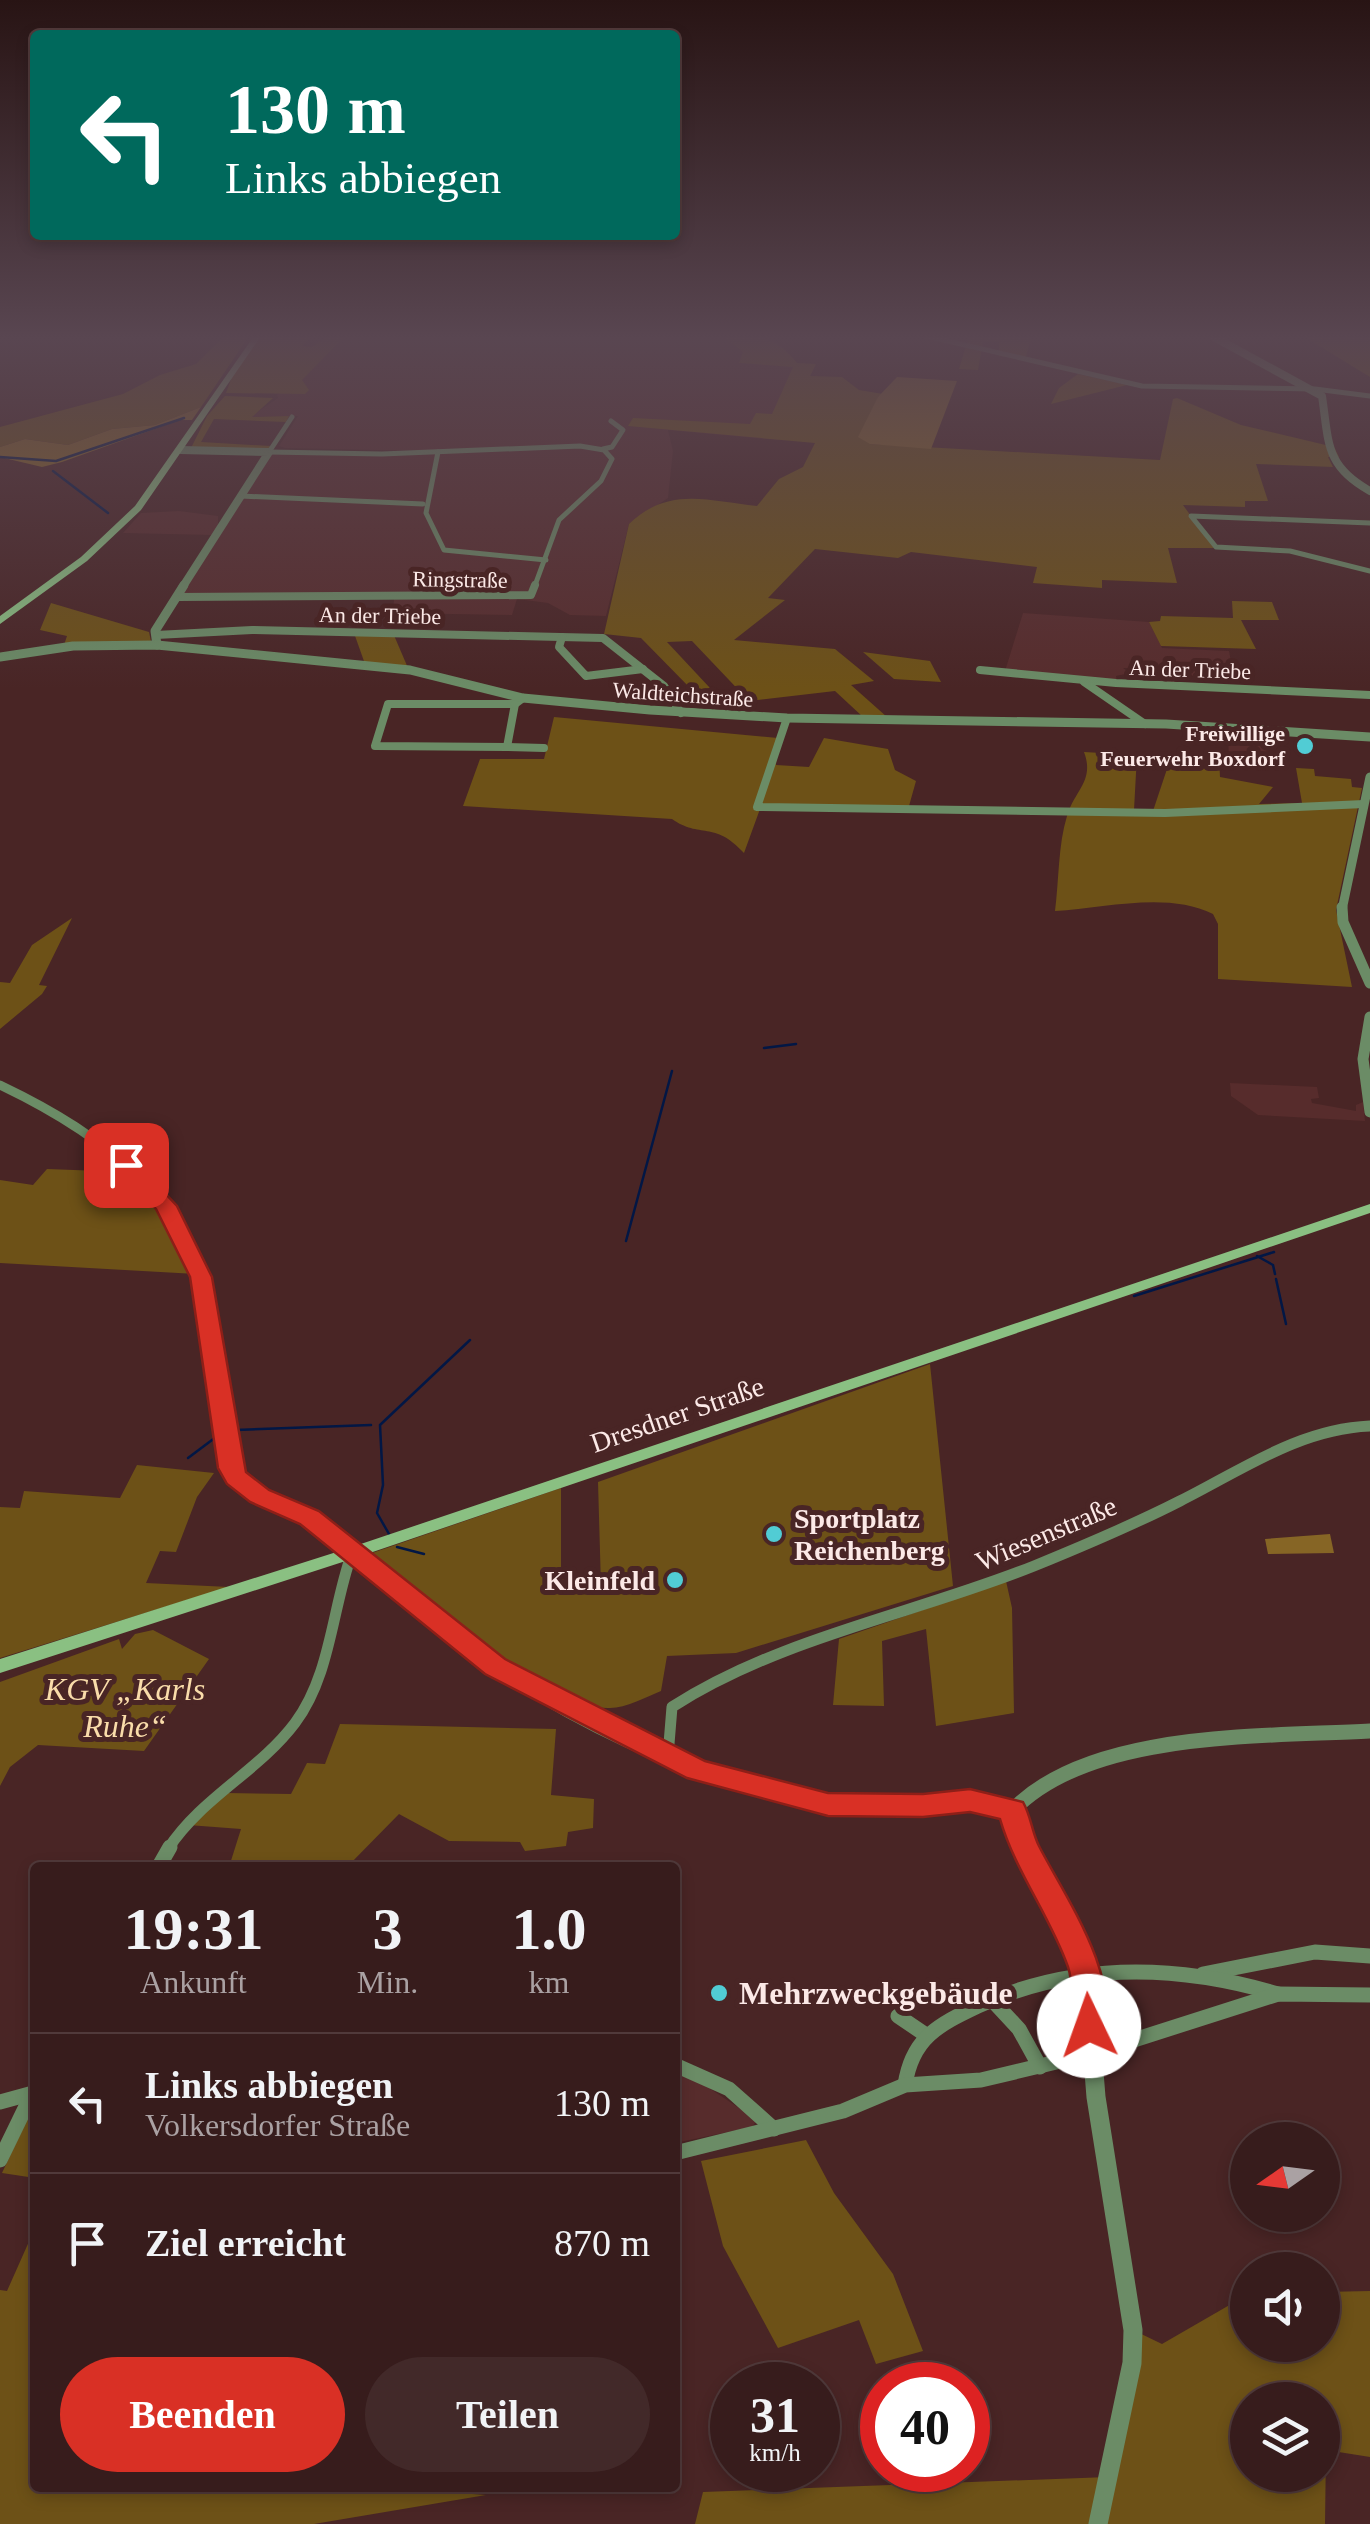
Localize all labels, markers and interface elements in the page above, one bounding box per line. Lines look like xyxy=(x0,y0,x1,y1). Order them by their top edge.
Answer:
icon: left xyxy=(60,70,190,200)
text: 130 m xyxy=(225,71,406,148)
text: Links abbiegen xyxy=(225,153,501,203)
street label: Ringstraße xyxy=(412,566,508,593)
street label: An der Triebe xyxy=(319,602,441,629)
street label: An der Triebe xyxy=(1128,655,1251,684)
street label: Waldteichstraße xyxy=(612,677,754,712)
place label: Freiwillige Feuerwehr Boxdorf xyxy=(1100,721,1286,771)
marker: Freiwillige Feuerwehr Boxdorf xyxy=(1294,735,1316,757)
pin xyxy=(84,1123,169,1208)
icon: arrive xyxy=(99,1138,154,1193)
street label: Dresdner Straße xyxy=(586,1370,768,1459)
street label: Wiesenstraße xyxy=(971,1490,1121,1577)
place label: Sportplatz Reichenberg xyxy=(794,1503,945,1566)
marker: Sportplatz Reichenberg xyxy=(763,1523,785,1545)
place label: Kleinfeld xyxy=(545,1565,655,1596)
marker: Kleinfeld xyxy=(664,1569,686,1591)
park label: KGV „Karls Ruhe“ xyxy=(44,1671,205,1744)
text: 19:31 xyxy=(123,1896,263,1962)
text: 3 xyxy=(372,1896,402,1962)
text: 1.0 xyxy=(512,1896,587,1962)
text: Ankunft xyxy=(140,1964,247,2000)
text: Min. xyxy=(357,1964,418,2000)
text: km xyxy=(529,1964,569,2000)
position arrow xyxy=(1037,1974,1141,2078)
place label: Mehrzweckgebäude xyxy=(739,1975,1013,2011)
marker: Mehrzweckgebäude xyxy=(708,1982,730,2004)
text: Links abbiegen xyxy=(145,2064,393,2106)
icon: left xyxy=(60,2076,115,2131)
text: 130 m xyxy=(554,2082,650,2124)
text: Volkersdorfer Straße xyxy=(145,2107,410,2143)
north arrow xyxy=(1230,2122,1340,2232)
map controls xyxy=(1230,2122,1340,2492)
icon: arrive xyxy=(60,2216,115,2271)
text: Ziel erreicht xyxy=(145,2222,346,2264)
text: 870 m xyxy=(554,2222,650,2264)
button: sound xyxy=(1230,2252,1340,2362)
button: Beenden xyxy=(60,2357,345,2472)
button: Teilen xyxy=(365,2357,650,2472)
speed limit sign: 40 xyxy=(860,2362,990,2492)
button: layers xyxy=(1230,2382,1340,2492)
text: 31 xyxy=(750,2387,800,2443)
text: km/h xyxy=(749,2439,801,2466)

